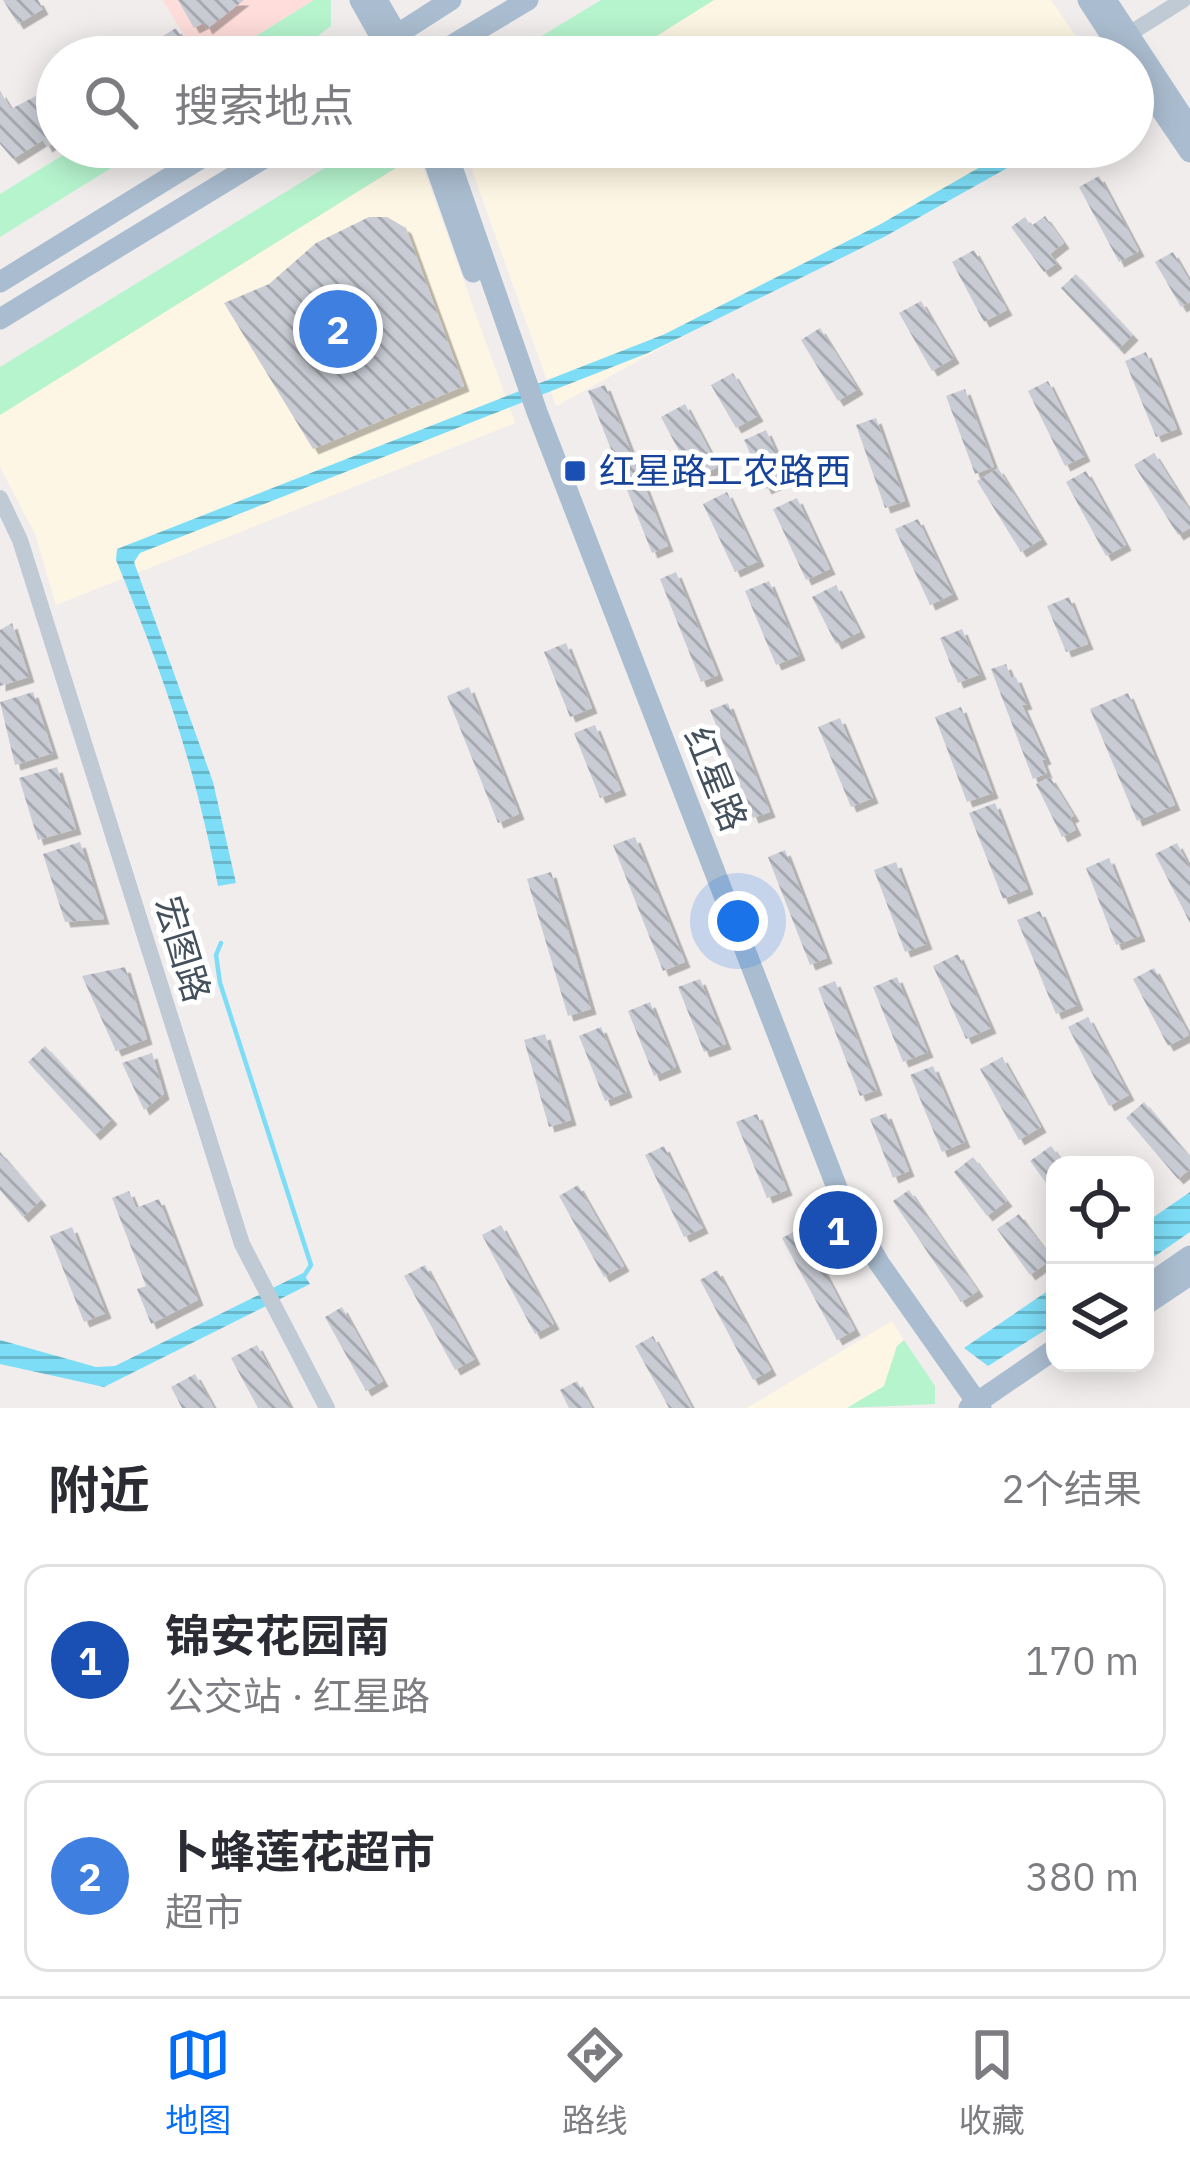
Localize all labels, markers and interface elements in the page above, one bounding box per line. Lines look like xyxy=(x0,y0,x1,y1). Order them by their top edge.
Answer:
search box xyxy=(36,36,1154,168)
icon: search xyxy=(78,69,144,135)
text: 搜索地点 xyxy=(174,76,354,134)
pin: 2 xyxy=(299,284,377,374)
place label: 红星路工农路西 xyxy=(599,447,851,494)
marker: 红星路工农路西 xyxy=(562,458,588,484)
street label: 红星路 xyxy=(674,720,758,838)
street label: 宏图路 xyxy=(145,890,222,1007)
your location xyxy=(708,891,768,951)
map controls xyxy=(1046,1156,1154,1372)
button: locate xyxy=(1046,1156,1154,1264)
pin: 1 xyxy=(799,1185,877,1275)
button: layers xyxy=(1046,1264,1154,1372)
text: 附近 xyxy=(48,1456,150,1522)
text: 2个结果 xyxy=(1002,1463,1142,1514)
text: 锦安花园南 xyxy=(165,1606,390,1664)
text: 1 xyxy=(78,1635,102,1686)
text: 170 m xyxy=(1026,1635,1139,1686)
text: 公交站 · 红星路 xyxy=(165,1670,430,1721)
text: 卜蜂莲花超市 xyxy=(165,1822,435,1880)
text: 2 xyxy=(78,1851,102,1902)
text: 380 m xyxy=(1026,1851,1139,1902)
text: 超市 xyxy=(165,1886,243,1937)
tab: 地图 xyxy=(165,2022,231,2142)
tab: 路线 xyxy=(562,2022,628,2142)
tab: 收藏 xyxy=(959,2022,1025,2142)

